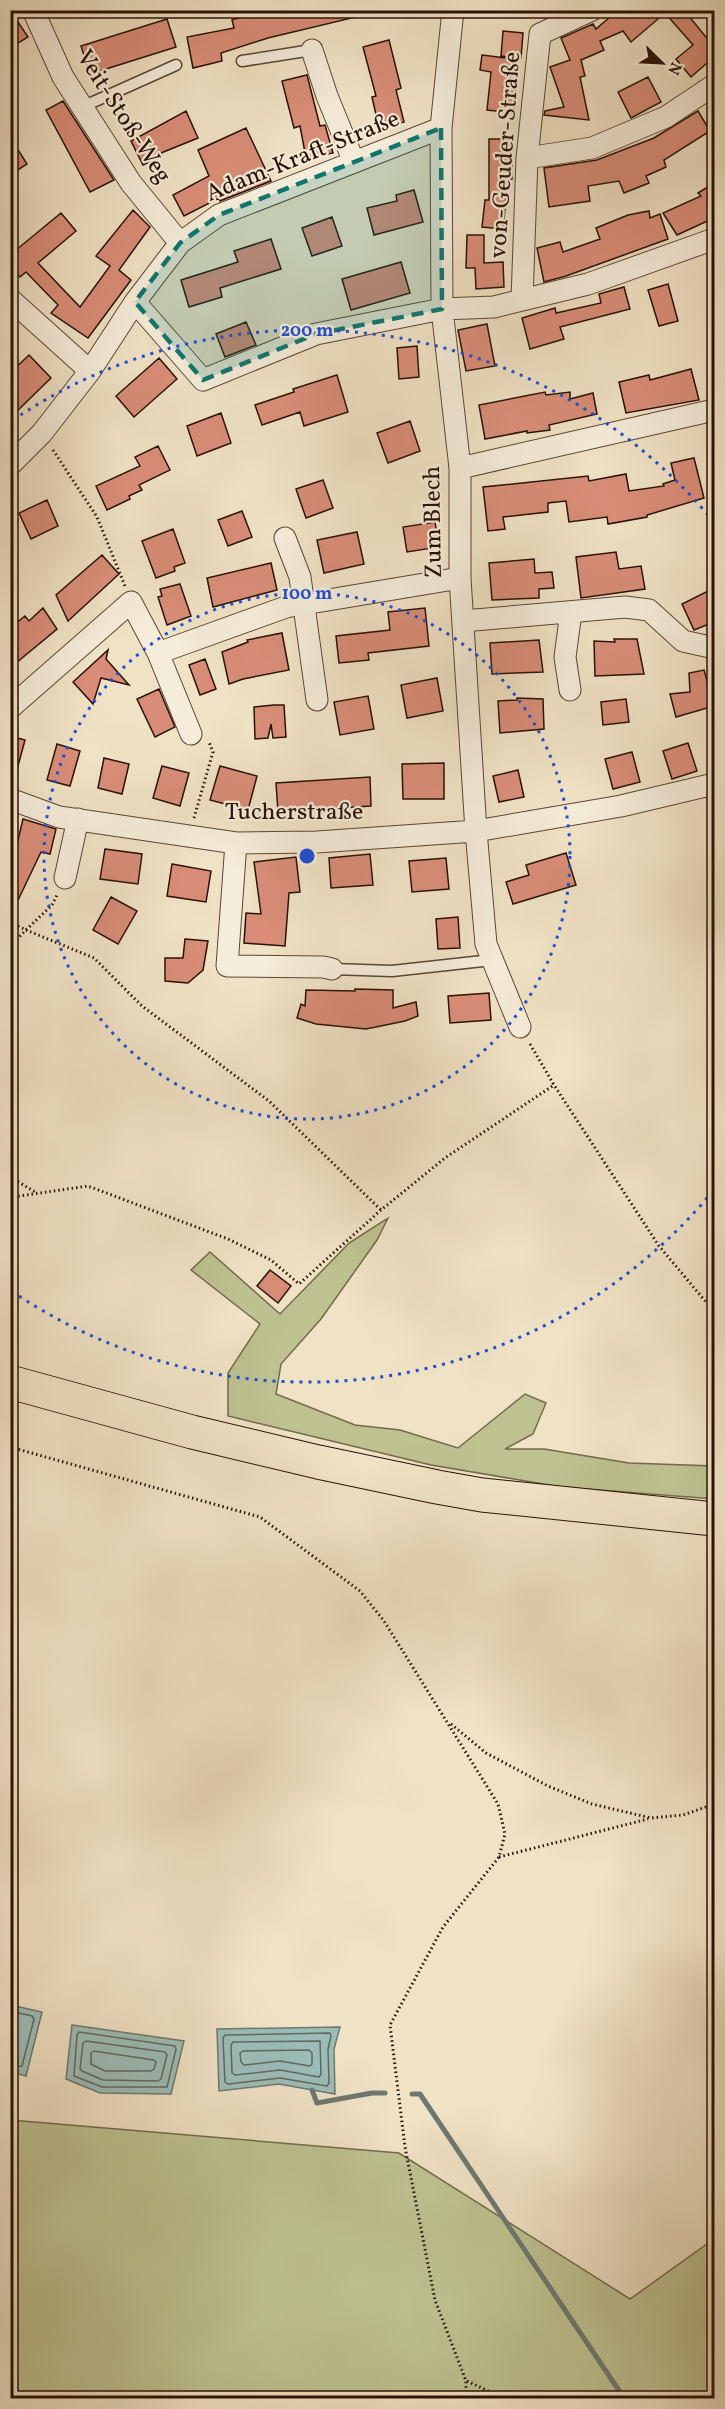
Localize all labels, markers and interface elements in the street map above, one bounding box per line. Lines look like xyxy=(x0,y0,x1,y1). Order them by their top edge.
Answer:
north arrow xyxy=(632,33,692,93)
street label: Veit-Stoß-Weg xyxy=(67,43,179,191)
street label: von-Geuder-Straße xyxy=(482,51,530,259)
text: N xyxy=(661,59,686,78)
street label: Adam-Kraft-Straße xyxy=(201,103,405,211)
text: 200 m xyxy=(281,319,333,344)
street label: Zum Blech xyxy=(416,465,452,579)
text: 100 m xyxy=(282,582,332,607)
street label: Tucherstraße xyxy=(225,796,363,830)
centre of rings xyxy=(297,846,317,866)

